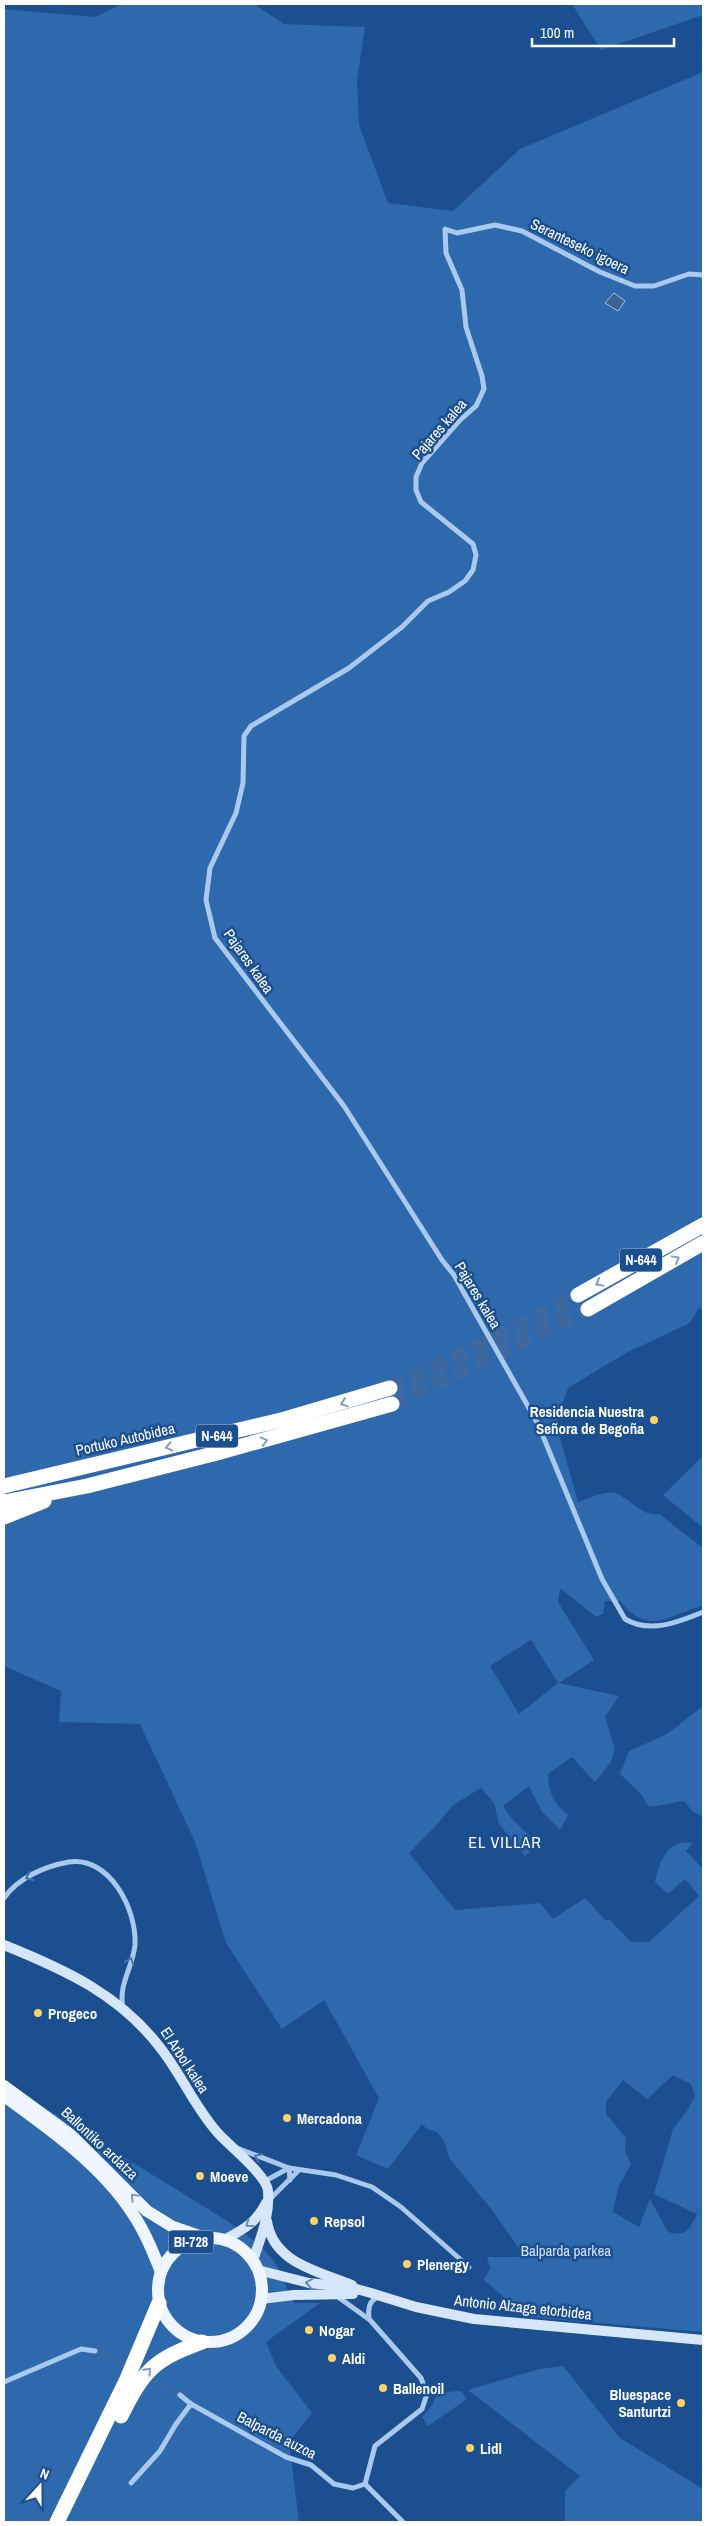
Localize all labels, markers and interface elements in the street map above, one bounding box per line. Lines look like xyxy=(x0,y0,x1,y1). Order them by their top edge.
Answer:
scale bar xyxy=(532,15,674,47)
text: 100 m xyxy=(540,22,574,43)
street label: Seranteseko igoera xyxy=(527,213,633,279)
street label: Pajares kalea xyxy=(407,394,471,464)
street label: Pajares kalea xyxy=(219,924,279,998)
road number: N-644 xyxy=(620,1248,662,1272)
one-way arrow xyxy=(670,1255,679,1265)
street label: Pajares kalea xyxy=(450,1258,506,1332)
one-way arrow xyxy=(596,1277,605,1287)
one-way arrow xyxy=(340,1397,348,1407)
place label: Residencia Nuestra Señora de Begoña xyxy=(530,1401,644,1439)
marker: Residencia Nuestra Señora de Begoña xyxy=(648,1414,660,1426)
street label: Portuko Autobidea xyxy=(73,1417,177,1461)
road number: N-644 xyxy=(196,1424,238,1448)
one-way arrow xyxy=(260,1436,269,1447)
one-way arrow xyxy=(165,1441,174,1452)
district label: EL VILLAR xyxy=(468,1831,542,1853)
one-way arrow xyxy=(25,1870,34,1881)
one-way arrow xyxy=(124,1957,134,1966)
place label: Progeco xyxy=(48,2003,97,2024)
marker: Progeco xyxy=(32,2007,44,2019)
street label: El Arbol kalea xyxy=(156,2023,214,2097)
street label: Ballontiko ardatza xyxy=(57,2102,143,2184)
place label: Mercadona xyxy=(297,2108,362,2129)
marker: Mercadona xyxy=(281,2112,293,2124)
one-way arrow xyxy=(254,2153,263,2164)
place label: Moeve xyxy=(210,2166,248,2187)
marker: Moeve xyxy=(194,2170,206,2182)
one-way arrow xyxy=(131,2194,140,2203)
place label: Repsol xyxy=(324,2211,365,2232)
marker: Repsol xyxy=(308,2215,320,2227)
one-way arrow xyxy=(246,2219,255,2227)
road number: BI-728 xyxy=(168,2230,214,2254)
park label: Balparda parkea xyxy=(521,2240,611,2261)
place label: Plenergy xyxy=(417,2254,469,2275)
marker: Plenergy xyxy=(401,2258,413,2270)
one-way arrow xyxy=(305,2278,314,2288)
street label: Antonio Alzaga etorbidea xyxy=(452,2289,593,2325)
place label: Nogar xyxy=(319,2320,355,2341)
marker: Nogar xyxy=(303,2324,315,2336)
place label: Aldi xyxy=(342,2348,365,2369)
marker: Aldi xyxy=(326,2352,338,2364)
one-way arrow xyxy=(142,2368,151,2377)
place label: Ballenoil xyxy=(393,2378,444,2399)
marker: Ballenoil xyxy=(377,2382,389,2394)
place label: Bluespace Santurtzi xyxy=(609,2384,671,2422)
marker: Bluespace Santurtzi xyxy=(675,2397,687,2409)
street label: Balparda auzoa xyxy=(234,2406,320,2464)
place label: Lidl xyxy=(480,2438,502,2459)
marker: Lidl xyxy=(464,2442,476,2454)
north arrow xyxy=(15,2461,65,2511)
text: N xyxy=(38,2464,52,2484)

